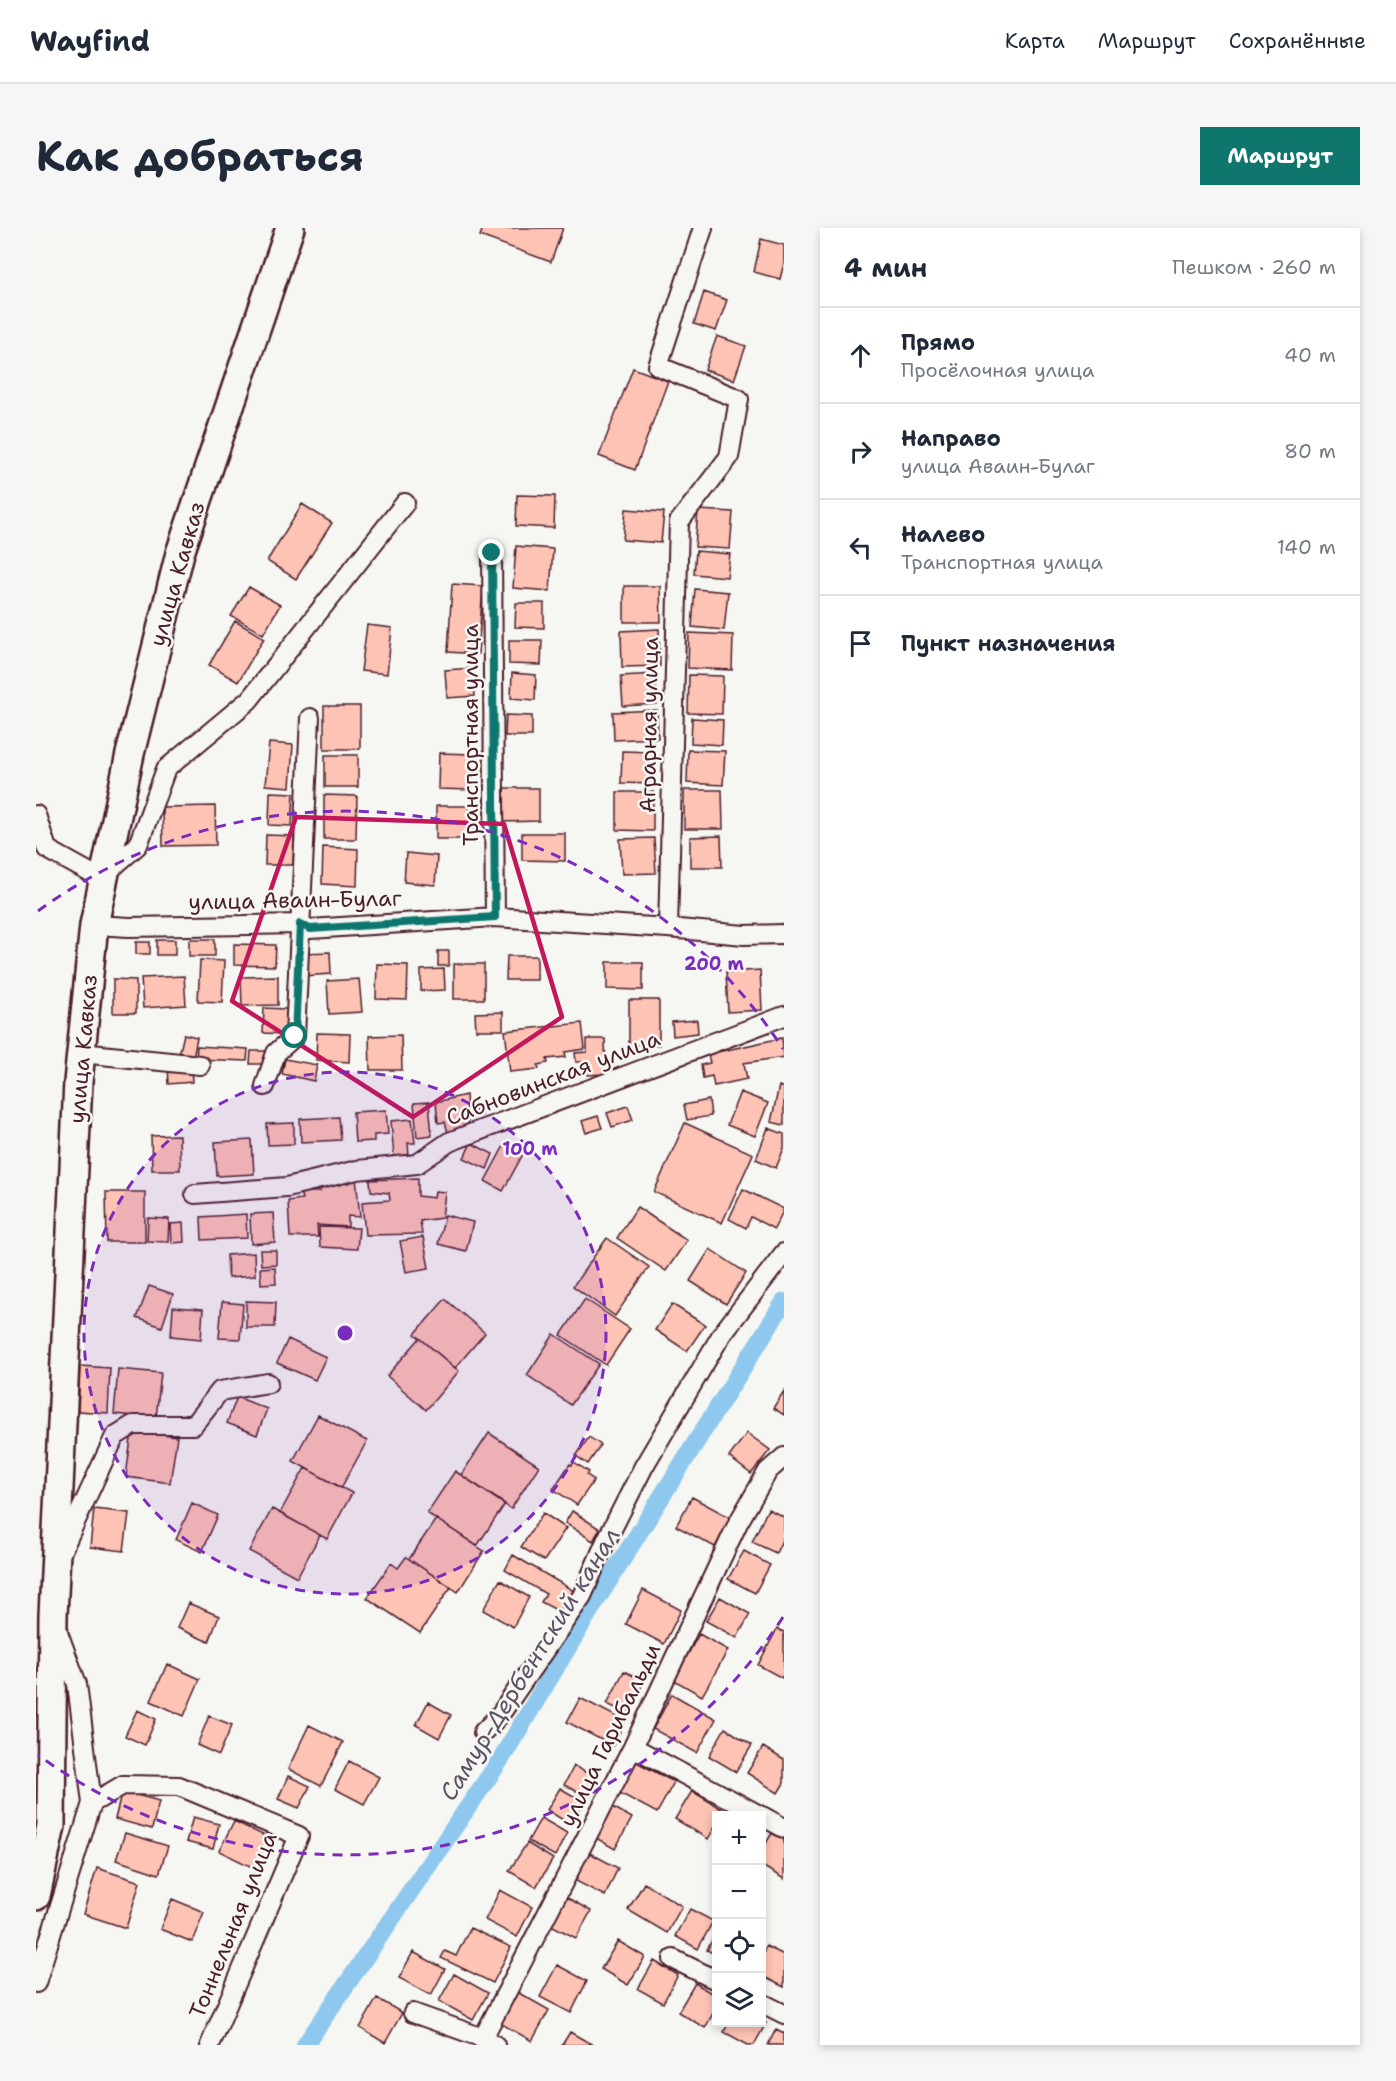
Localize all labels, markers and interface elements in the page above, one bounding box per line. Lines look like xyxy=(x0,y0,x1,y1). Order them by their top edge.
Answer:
text: Wayfind xyxy=(30,22,150,60)
text: Карта xyxy=(1005,27,1065,55)
text: Маршрут xyxy=(1098,27,1196,55)
text: Сохранённые xyxy=(1229,27,1366,55)
button: Маршрут xyxy=(1200,127,1360,185)
text: Как добраться xyxy=(36,128,364,184)
text: 4 мин xyxy=(844,250,927,285)
text: Пешком · 260 m xyxy=(1172,254,1336,280)
text: Прямо xyxy=(901,328,975,357)
icon: ahead xyxy=(844,339,877,372)
text: 40 m xyxy=(1284,342,1336,368)
text: Просёлочная улица xyxy=(901,357,1095,383)
text: Направо xyxy=(901,424,1001,453)
icon: right xyxy=(844,435,877,468)
text: 80 m xyxy=(1284,438,1336,464)
text: улица Аваин-Булаг xyxy=(901,453,1095,479)
street label: улица Кавказ xyxy=(142,498,212,650)
text: Налево xyxy=(901,520,985,549)
icon: left xyxy=(844,531,877,564)
text: 140 m xyxy=(1277,534,1336,560)
route end xyxy=(478,539,504,565)
text: Транспортная улица xyxy=(901,549,1103,575)
street label: Транспортная улица xyxy=(456,624,485,846)
icon: arrive xyxy=(844,627,877,660)
text: Пункт назначения xyxy=(901,629,1115,658)
street label: Аграрная улица xyxy=(633,636,665,813)
street label: улица Аваин-Булаг xyxy=(188,884,402,916)
text: 200 m xyxy=(684,952,745,976)
street label: улица Кавказ xyxy=(62,973,104,1125)
route start xyxy=(281,1022,307,1048)
street label: Сабновинская улица xyxy=(442,1024,664,1132)
text: 100 m xyxy=(502,1137,558,1161)
centre of rings xyxy=(335,1323,355,1343)
water label: Самур-Дербентский канал xyxy=(432,1521,628,1807)
street label: улица Гарибальди xyxy=(553,1639,667,1831)
map controls xyxy=(712,1811,766,2027)
button: + xyxy=(712,1811,766,1865)
street label: Тоннельная улица xyxy=(182,1827,284,2022)
button: − xyxy=(712,1865,766,1919)
button: locate xyxy=(712,1919,766,1973)
button: layers xyxy=(712,1973,766,2027)

